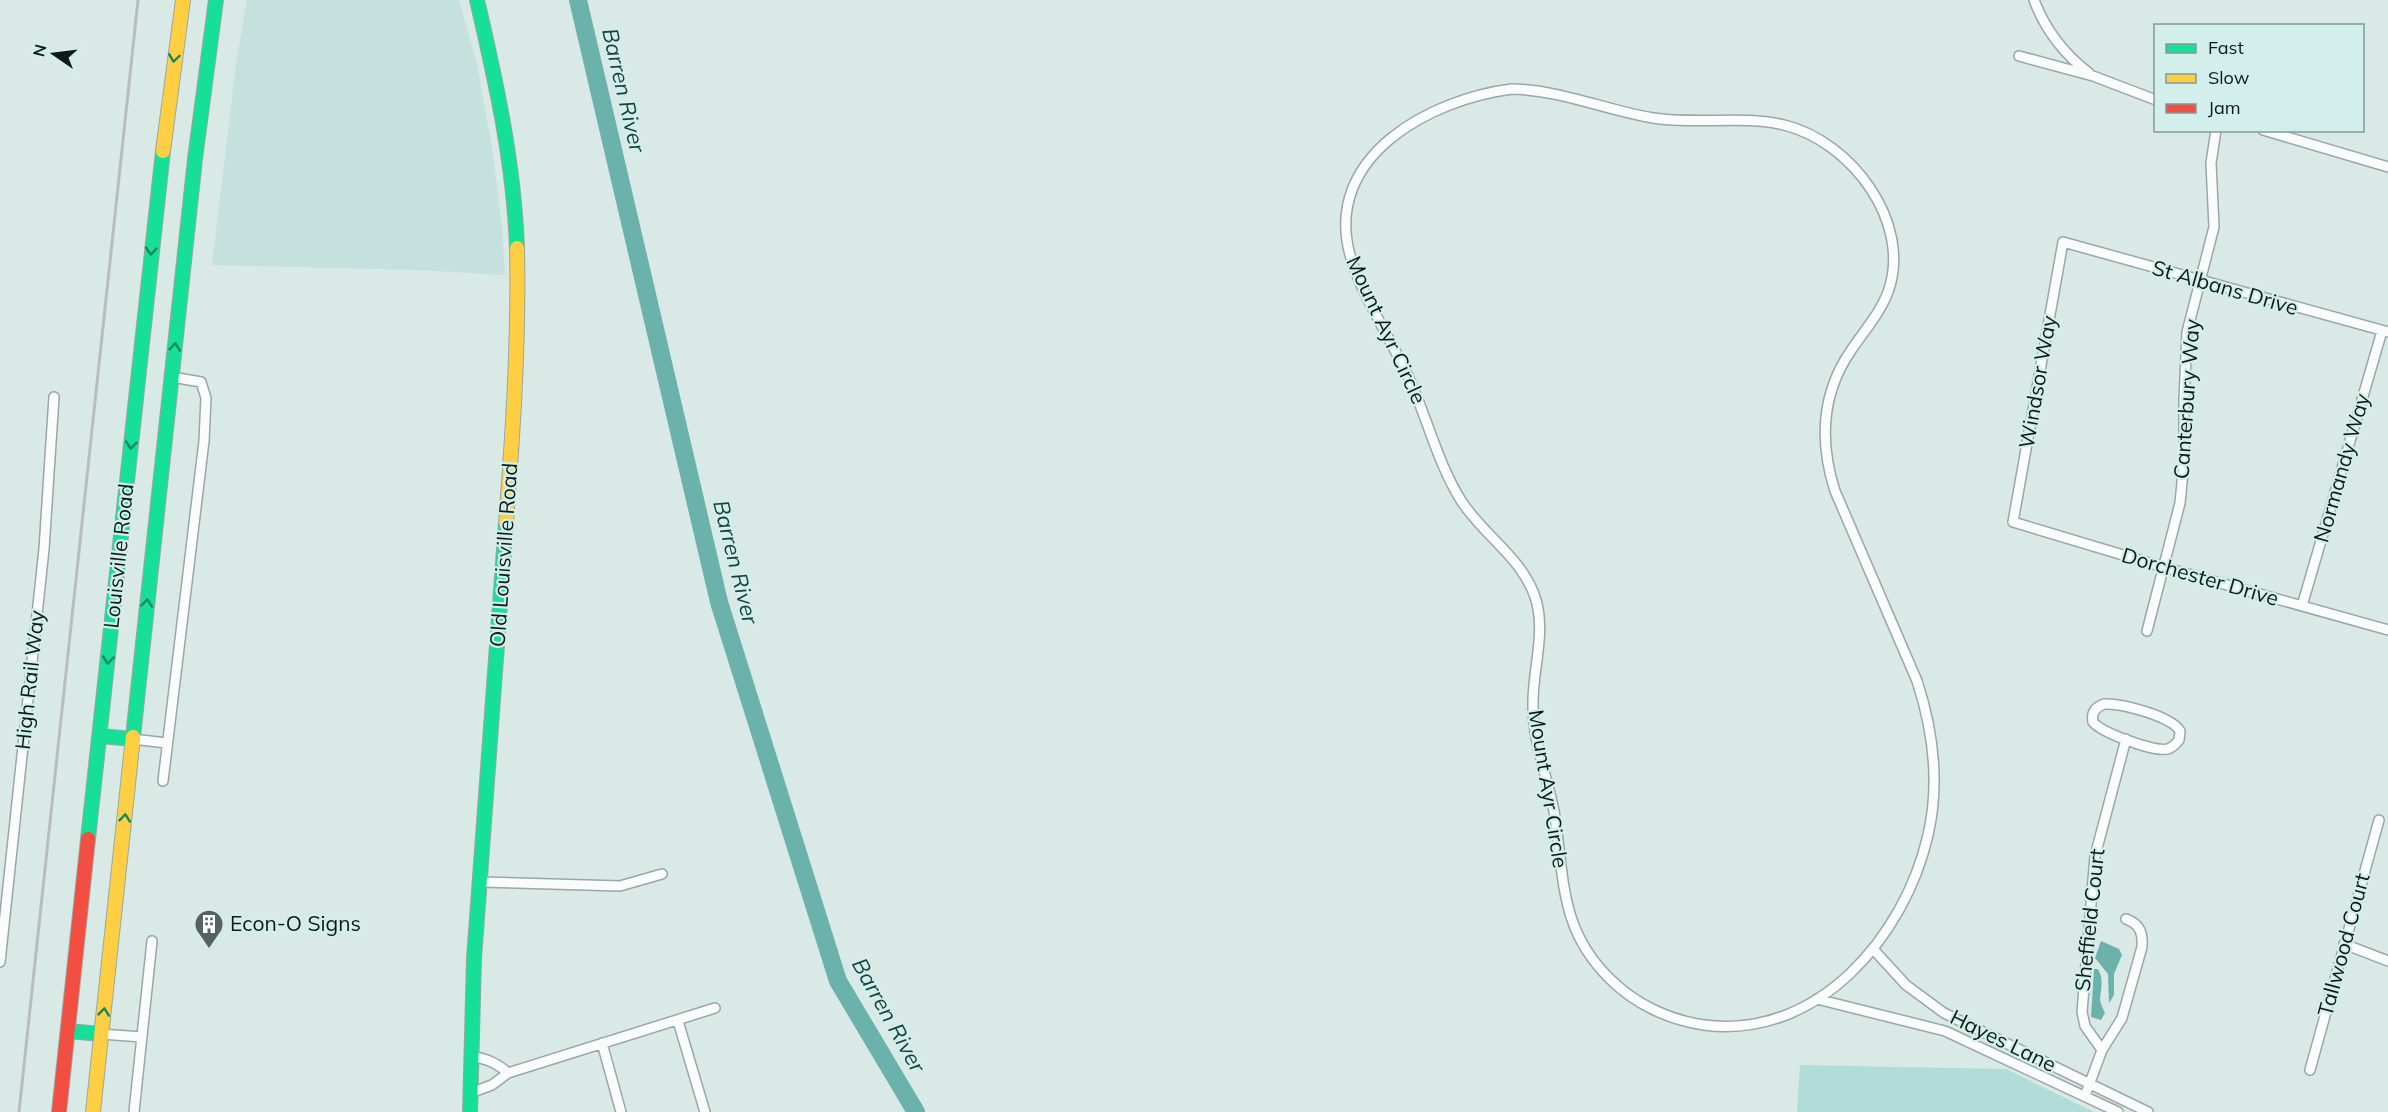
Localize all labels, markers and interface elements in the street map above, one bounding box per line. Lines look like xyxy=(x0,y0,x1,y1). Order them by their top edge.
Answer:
north arrow xyxy=(24,24,84,84)
legend xyxy=(2154,24,2364,132)
water label: Barren River xyxy=(596,25,652,156)
text: Fast xyxy=(2208,36,2244,59)
text: N xyxy=(28,42,51,59)
one-way arrow xyxy=(169,53,181,62)
text: Slow xyxy=(2208,66,2250,89)
text: Jam xyxy=(2208,96,2241,119)
one-way arrow xyxy=(146,247,158,256)
street label: Mount Ayr Circle xyxy=(1341,252,1433,408)
street label: St Albans Drive xyxy=(2149,254,2301,320)
street label: Windsor Way xyxy=(2013,313,2062,450)
street label: Canterbury Way xyxy=(2167,318,2205,480)
one-way arrow xyxy=(168,342,181,351)
street label: Normandy Way xyxy=(2307,390,2375,545)
one-way arrow xyxy=(125,441,138,450)
street label: Old Louisville Road xyxy=(484,462,522,648)
street label: Louisville Road xyxy=(97,482,139,629)
water label: Barren River xyxy=(707,497,765,628)
street label: Dorchester Drive xyxy=(2119,541,2282,611)
one-way arrow xyxy=(140,599,153,608)
street label: High Rail Way xyxy=(9,609,49,751)
one-way arrow xyxy=(102,656,115,665)
street label: Mount Ayr Circle xyxy=(1524,708,1574,870)
one-way arrow xyxy=(118,814,130,823)
street label: Sheffield Court xyxy=(2069,847,2109,993)
street label: Tallwood Court xyxy=(2311,870,2375,1019)
building icon: Econ-O Signs xyxy=(193,908,225,950)
place label: Econ-O Signs xyxy=(230,910,361,936)
water label: Barren River xyxy=(846,953,932,1078)
street label: Hayes Lane xyxy=(1946,1003,2061,1077)
one-way arrow xyxy=(97,1008,110,1017)

